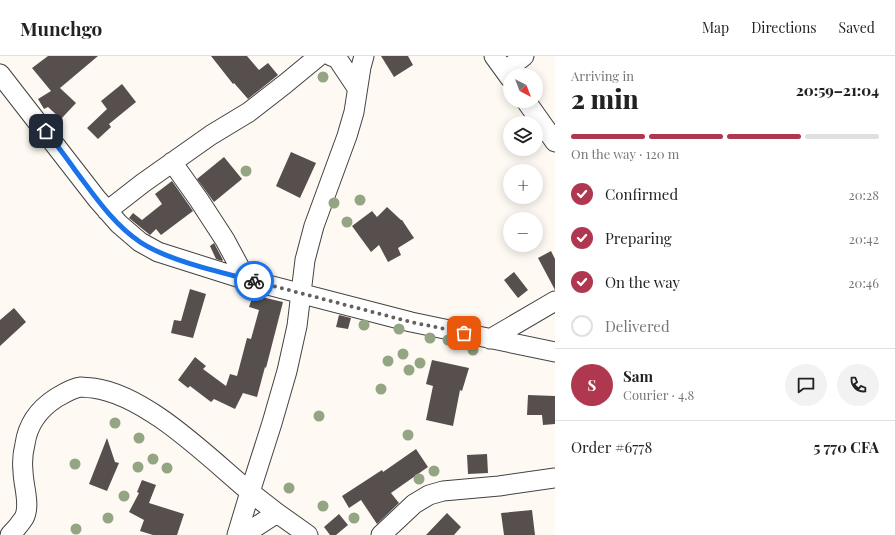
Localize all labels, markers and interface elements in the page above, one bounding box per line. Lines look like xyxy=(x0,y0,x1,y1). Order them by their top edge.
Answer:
text: Munchgo xyxy=(20,15,102,41)
text: Map xyxy=(702,18,729,37)
text: Directions xyxy=(751,18,817,37)
text: Saved xyxy=(839,18,875,37)
text: Arriving in xyxy=(571,67,634,84)
north arrow xyxy=(503,68,543,108)
map controls xyxy=(503,68,543,252)
text: 20:59–21:04 xyxy=(796,80,879,100)
text: 2 min xyxy=(571,81,639,116)
pin xyxy=(29,114,63,148)
button: layers xyxy=(503,116,543,156)
icon: home xyxy=(35,120,57,142)
text: On the way · 120 m xyxy=(571,145,679,162)
button: + xyxy=(503,164,543,204)
icon: check xyxy=(571,183,593,205)
text: Confirmed xyxy=(605,184,678,204)
text: 20:28 xyxy=(849,186,879,203)
button: − xyxy=(503,212,543,252)
icon: check xyxy=(571,227,593,249)
text: Preparing xyxy=(605,228,672,248)
text: 20:42 xyxy=(849,230,879,247)
courier xyxy=(234,261,274,301)
icon: bike xyxy=(243,270,265,292)
icon: check xyxy=(571,271,593,293)
text: On the way xyxy=(605,272,680,292)
text: 20:46 xyxy=(848,274,879,291)
pin xyxy=(447,316,481,350)
text: Delivered xyxy=(605,316,670,336)
icon: bag xyxy=(453,322,475,344)
button: chat xyxy=(785,364,827,406)
button: phone xyxy=(837,364,879,406)
text: Sam xyxy=(623,366,653,386)
text: S xyxy=(588,375,596,395)
text: Courier · 4.8 xyxy=(623,386,694,403)
text: Order #6778 xyxy=(571,437,652,457)
text: 5 770 CFA xyxy=(813,437,879,457)

